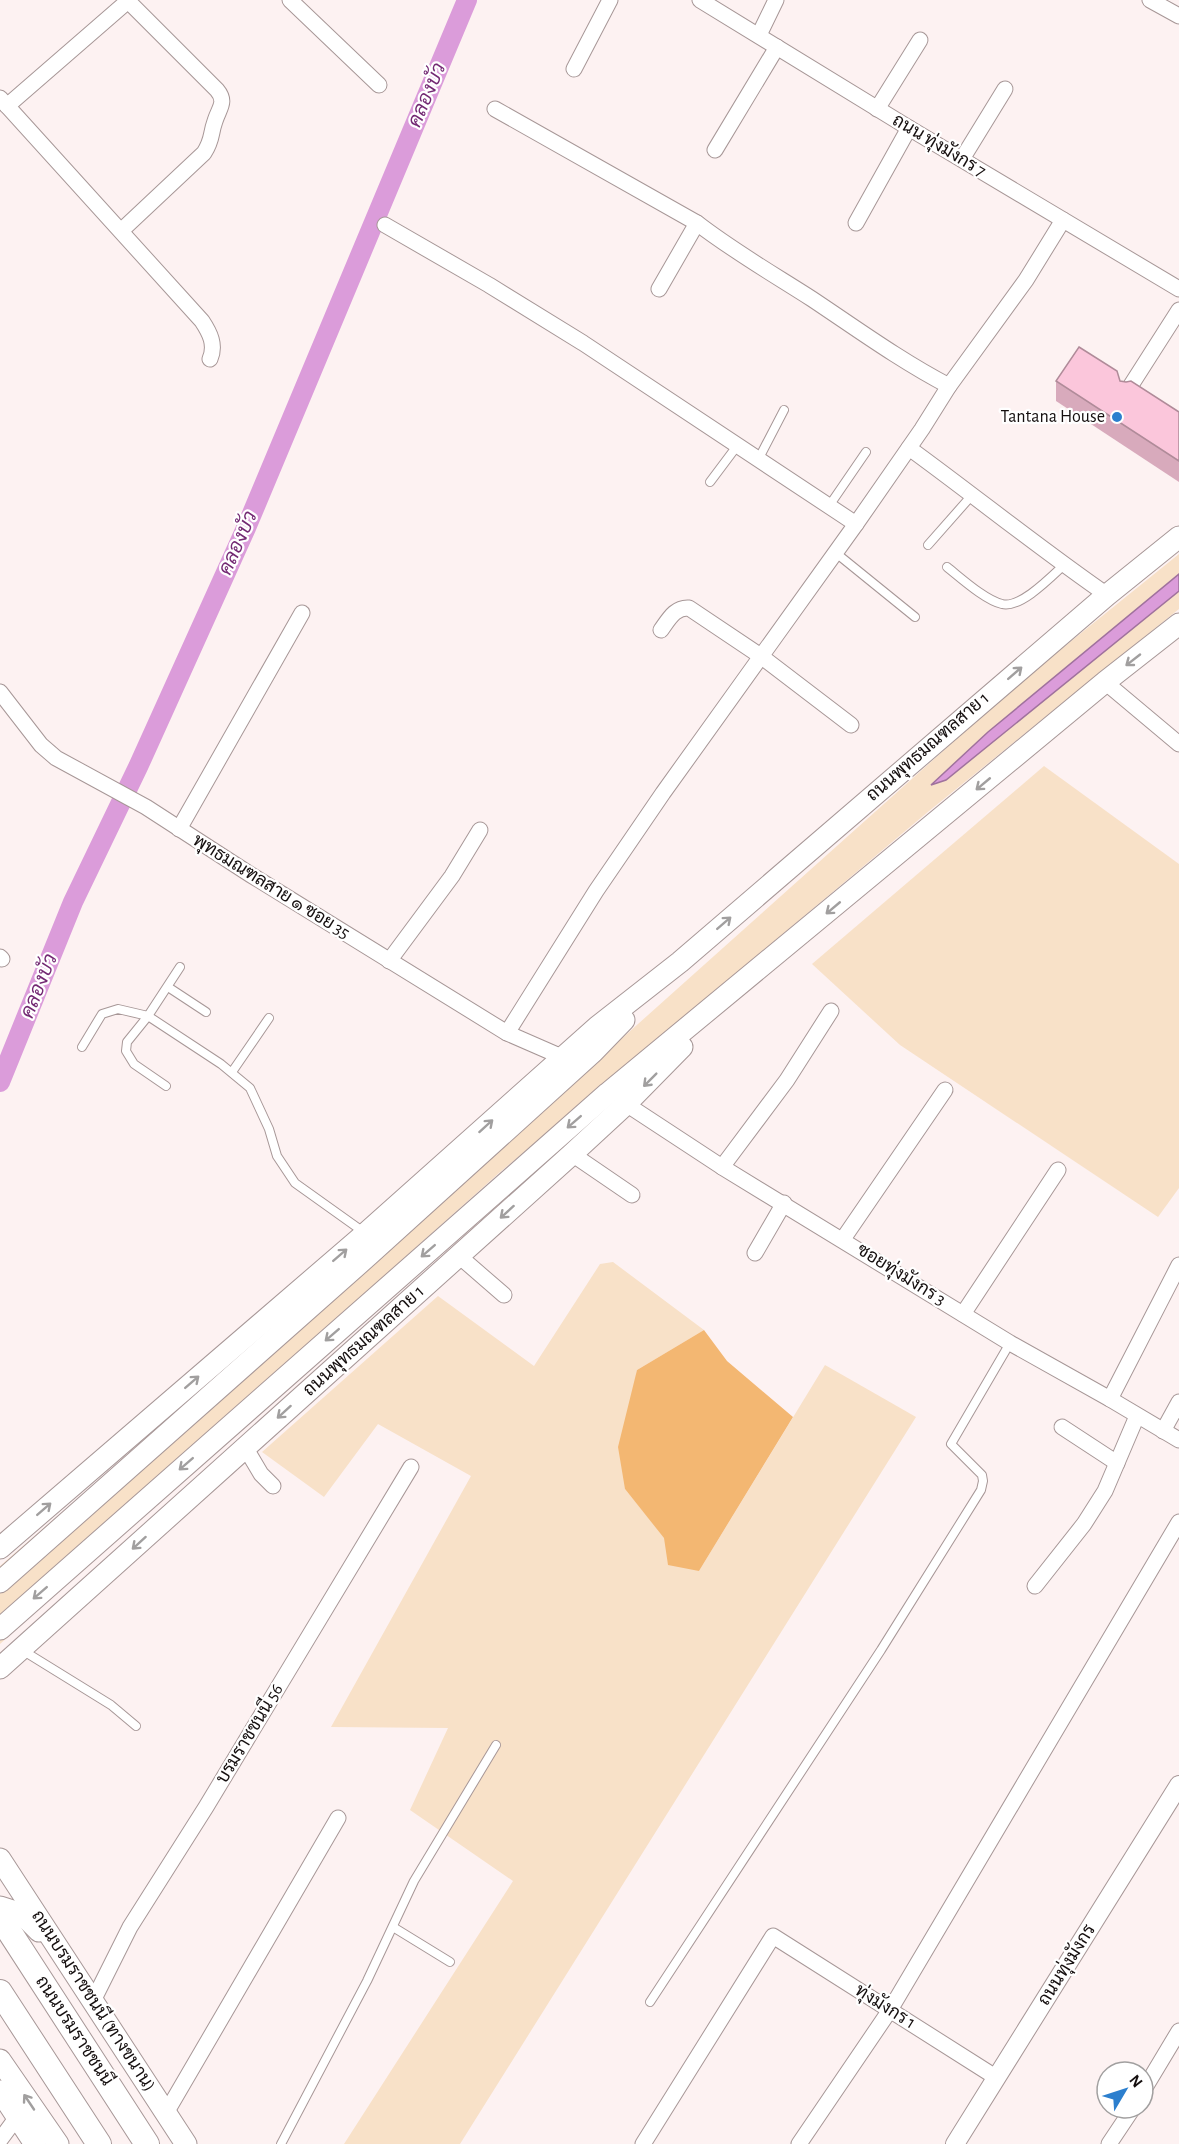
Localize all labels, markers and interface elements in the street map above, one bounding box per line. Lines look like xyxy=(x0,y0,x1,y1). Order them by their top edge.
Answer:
water label: คลองบัว xyxy=(402,59,449,130)
street label: ถนน ทุ่งมังกร 7 xyxy=(888,108,991,183)
place label: Tantana House xyxy=(1001,408,1105,426)
marker: Tantana House xyxy=(1110,410,1124,424)
water label: คลองบัว xyxy=(212,507,261,578)
one-way arrow xyxy=(1126,654,1142,667)
one-way arrow xyxy=(1007,666,1023,679)
street label: ถนนพุทธมณฑลสาย 1 xyxy=(863,689,994,806)
one-way arrow xyxy=(975,777,991,790)
street label: พุทธมณฑลสาย ๑ ซอย 35 xyxy=(188,831,353,944)
one-way arrow xyxy=(825,902,841,915)
one-way arrow xyxy=(717,916,732,930)
water label: คลองบัว xyxy=(14,950,61,1021)
one-way arrow xyxy=(643,1073,658,1087)
one-way arrow xyxy=(567,1115,582,1129)
one-way arrow xyxy=(478,1119,493,1133)
one-way arrow xyxy=(500,1205,515,1220)
street label: ซอยทุ่งมังกร 3 xyxy=(852,1237,951,1311)
one-way arrow xyxy=(420,1244,436,1257)
one-way arrow xyxy=(332,1249,348,1262)
street label: ถนนพุทธมณฑลสาย 1 xyxy=(300,1282,429,1401)
one-way arrow xyxy=(325,1328,340,1342)
one-way arrow xyxy=(184,1375,199,1389)
one-way arrow xyxy=(277,1405,292,1419)
one-way arrow xyxy=(179,1457,194,1471)
one-way arrow xyxy=(36,1502,51,1516)
one-way arrow xyxy=(132,1536,147,1550)
one-way arrow xyxy=(33,1586,48,1600)
street label: บรมราชชนนี 56 xyxy=(209,1679,287,1787)
street label: ถนนบรมราชชนนี (ทางขนาน) xyxy=(26,1906,160,2096)
street label: ถนนทุ่งมังกร xyxy=(1032,1919,1101,2010)
street label: ถนนบรมราชชนนี xyxy=(30,1972,118,2090)
street label: ทุ่งมังกร 1 xyxy=(851,1978,920,2034)
north arrow xyxy=(1095,2060,1155,2120)
text: N xyxy=(1126,2072,1146,2091)
one-way arrow xyxy=(23,2094,35,2111)

